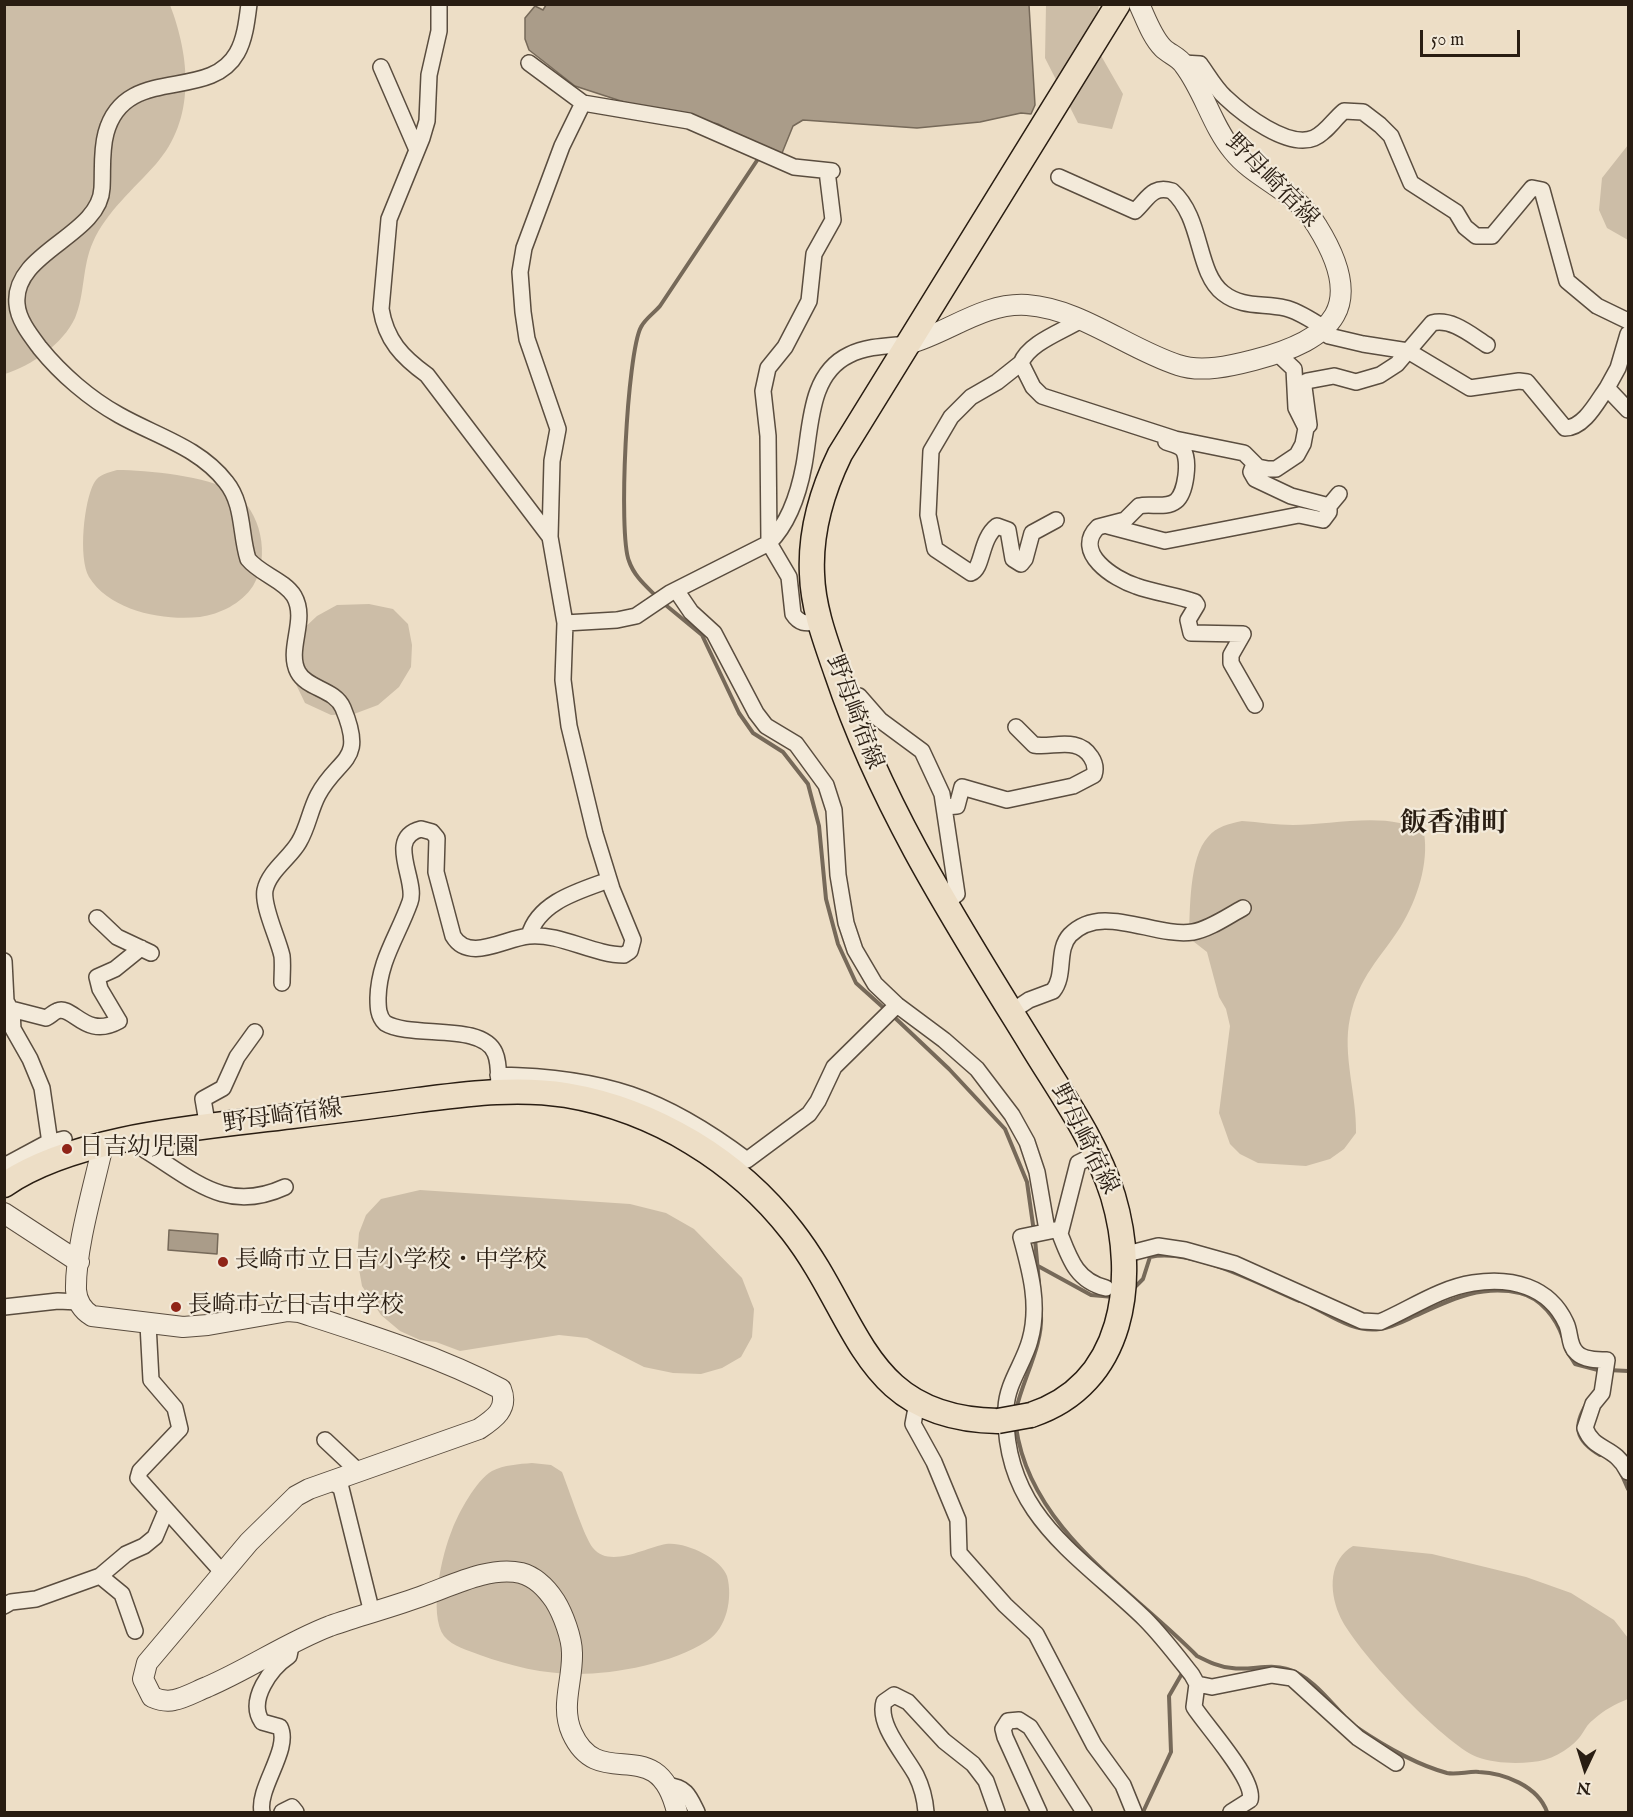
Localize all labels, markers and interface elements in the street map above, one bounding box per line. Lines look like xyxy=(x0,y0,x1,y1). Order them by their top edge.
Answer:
scale bar xyxy=(1423,18,1524,56)
text: 50 m xyxy=(1431,29,1464,52)
street label: 野母崎宿線 xyxy=(1218,129,1324,235)
street label: 野母崎宿線 xyxy=(818,652,888,774)
district label: 飯香浦町 xyxy=(1400,809,1508,841)
street label: 野母崎宿線 xyxy=(1043,1080,1123,1200)
street label: 野母崎宿線 xyxy=(222,1095,344,1141)
place label: 日吉幼児園 xyxy=(79,1135,199,1163)
marker: 日吉幼児園 xyxy=(60,1142,74,1156)
place label: 長崎市立日吉小学校・中学校 xyxy=(235,1248,547,1276)
marker: 長崎市立日吉小学校・中学校 xyxy=(216,1255,230,1269)
place label: 長崎市立日吉中学校 xyxy=(188,1293,404,1321)
marker: 長崎市立日吉中学校 xyxy=(169,1300,183,1314)
north arrow xyxy=(1555,1739,1615,1799)
text: N xyxy=(1576,1776,1591,1797)

